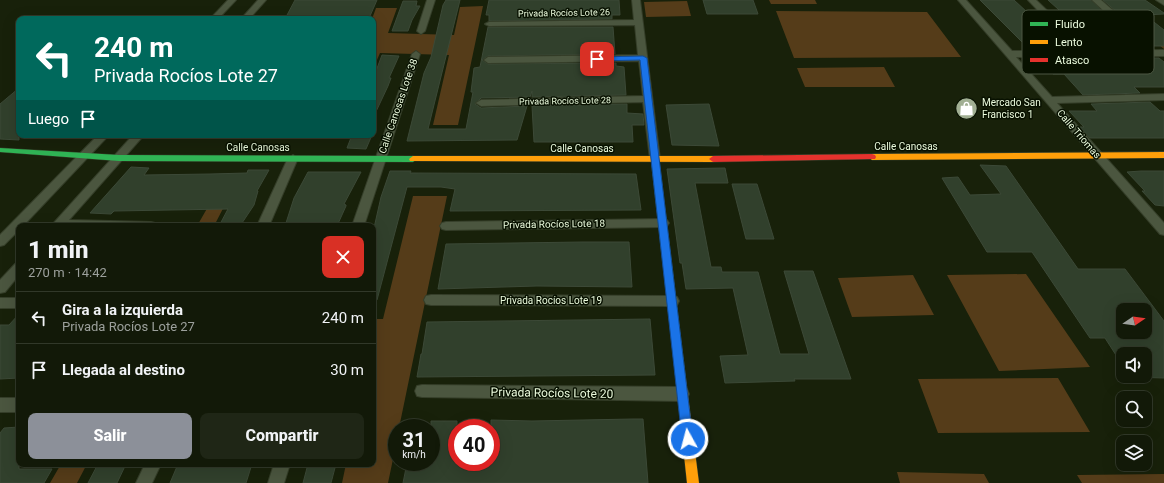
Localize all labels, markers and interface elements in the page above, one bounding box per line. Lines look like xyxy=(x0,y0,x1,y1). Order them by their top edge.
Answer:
street label: Privada Rocíos Lote 26 xyxy=(518,7,610,19)
legend xyxy=(1022,10,1154,74)
text: Fluido xyxy=(1055,18,1085,31)
text: 240 m xyxy=(94,31,173,64)
icon: left xyxy=(28,32,80,84)
text: Lento xyxy=(1055,36,1083,49)
pin xyxy=(580,42,614,76)
icon: arrive xyxy=(586,48,608,70)
text: Atasco xyxy=(1055,54,1089,67)
street label: Calle Canosas Lote 38 xyxy=(377,57,420,155)
text: Privada Rocíos Lote 27 xyxy=(94,65,278,86)
street label: Privada Rocíos Lote 28 xyxy=(519,95,611,107)
shop icon: Mercado San Francisco 1 xyxy=(954,95,980,121)
place label: Mercado San Francisco 1 xyxy=(982,97,1041,120)
street label: Calle Triomas xyxy=(1055,107,1103,161)
icon: arrive xyxy=(77,108,99,130)
text: Luego xyxy=(28,110,69,128)
street label: Calle Canosas xyxy=(874,141,938,152)
street label: Calle Canosas xyxy=(226,142,290,153)
street label: Calle Canosas xyxy=(550,143,614,154)
street label: Privada Rocíos Lote 18 xyxy=(503,218,606,230)
text: 1 min xyxy=(28,236,89,264)
button: close xyxy=(322,236,364,278)
text: 270 m · 14:42 xyxy=(28,265,107,280)
street label: Privada Rocíos Lote 19 xyxy=(500,295,602,306)
text: Gira a la izquierda xyxy=(62,301,183,319)
north arrow xyxy=(1116,303,1152,339)
map controls xyxy=(1116,303,1152,471)
icon: left xyxy=(28,307,50,329)
text: 240 m xyxy=(322,309,364,327)
text: Privada Rocíos Lote 27 xyxy=(62,319,195,334)
button: sound xyxy=(1116,347,1152,383)
icon: arrive xyxy=(28,359,50,381)
text: Llegada al destino xyxy=(62,361,185,379)
text: 30 m xyxy=(330,361,364,379)
street label: Privada Rocíos Lote 20 xyxy=(491,385,614,401)
button: search xyxy=(1116,391,1152,427)
button: Salir xyxy=(28,413,192,459)
button: Compartir xyxy=(200,413,364,459)
position arrow xyxy=(667,418,709,460)
speed limit sign: 40 xyxy=(448,419,500,471)
text: 31 xyxy=(403,428,425,452)
button: layers xyxy=(1116,435,1152,471)
text: km/h xyxy=(402,449,426,460)

